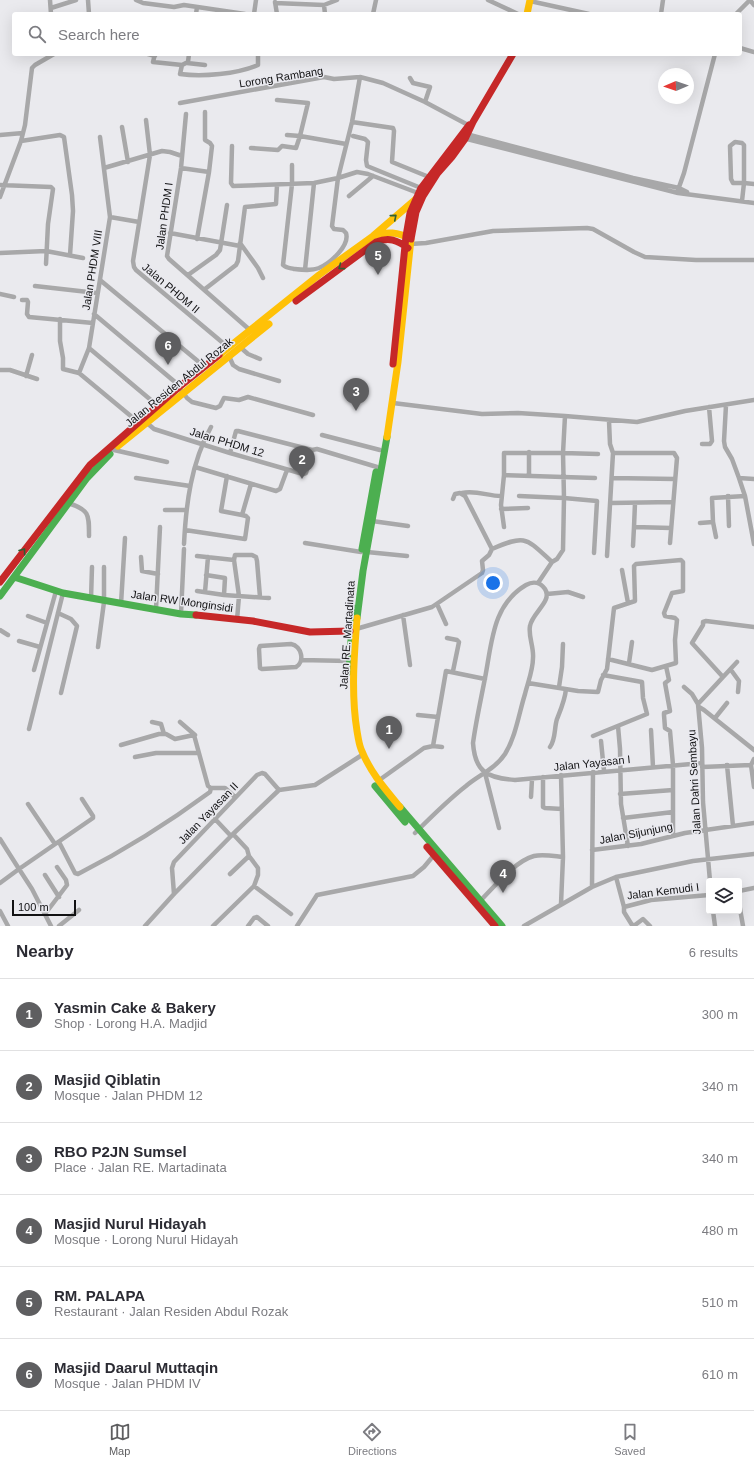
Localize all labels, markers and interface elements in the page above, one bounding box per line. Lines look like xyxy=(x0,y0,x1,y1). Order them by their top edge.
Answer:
search box xyxy=(12,12,742,56)
icon: search xyxy=(26,23,48,45)
text: Search here xyxy=(58,26,140,43)
street label: Lorong Rambang xyxy=(238,64,324,90)
north arrow xyxy=(658,68,694,104)
street label: Jalan PHDM I xyxy=(153,182,175,250)
one-way arrow xyxy=(390,215,397,222)
street label: Jalan PHDM VIII xyxy=(80,229,104,311)
pin: 5 xyxy=(365,242,391,275)
street label: Jalan PHDM II xyxy=(140,261,202,315)
one-way arrow xyxy=(339,262,346,269)
pin: 6 xyxy=(155,332,181,365)
street label: Jalan Residen Abdul Rozak xyxy=(123,335,235,429)
pin: 3 xyxy=(343,378,369,411)
street label: Jalan PHDM 12 xyxy=(188,425,266,459)
pin: 2 xyxy=(289,446,315,479)
one-way arrow xyxy=(19,548,26,555)
your location xyxy=(483,573,503,593)
street label: Jalan RE. Martadinata xyxy=(337,579,357,690)
street label: Jalan RW Monginsidi xyxy=(130,588,234,614)
pin: 1 xyxy=(376,716,402,749)
street label: Jalan Dahri Sembayu xyxy=(685,729,703,835)
street label: Jalan Yayasan I xyxy=(553,753,631,773)
street label: Jalan Yayasan II xyxy=(176,780,240,846)
street label: Jalan Sijunjung xyxy=(598,820,674,846)
pin: 4 xyxy=(490,860,516,893)
map controls xyxy=(706,878,742,914)
button: layers xyxy=(706,878,742,914)
street label: Jalan Kemudi I xyxy=(626,881,700,901)
scale bar xyxy=(12,898,76,917)
text: 100 m xyxy=(18,901,49,913)
text: Nearby xyxy=(16,942,74,961)
text: 6 results xyxy=(689,945,738,960)
text: Yasmin Cake & Bakery xyxy=(54,999,216,1016)
text: 1 xyxy=(25,1007,33,1022)
text: 300 m xyxy=(702,1007,738,1022)
text: Shop · Lorong H.A. Madjid xyxy=(54,1016,207,1031)
text: Masjid Qiblatin xyxy=(54,1071,161,1088)
text: 2 xyxy=(25,1079,33,1094)
text: 340 m xyxy=(702,1079,738,1094)
text: Mosque · Jalan PHDM 12 xyxy=(54,1088,203,1103)
text: RBO P2JN Sumsel xyxy=(54,1143,187,1160)
text: 3 xyxy=(25,1151,33,1166)
text: 340 m xyxy=(702,1151,738,1166)
text: Place · Jalan RE. Martadinata xyxy=(54,1160,227,1175)
text: Masjid Nurul Hidayah xyxy=(54,1215,207,1232)
text: 4 xyxy=(25,1223,33,1238)
text: 480 m xyxy=(702,1223,738,1238)
text: Mosque · Lorong Nurul Hidayah xyxy=(54,1232,238,1247)
text: RM. PALAPA xyxy=(54,1287,145,1304)
text: 5 xyxy=(25,1295,33,1310)
text: 510 m xyxy=(702,1295,738,1310)
text: Restaurant · Jalan Residen Abdul Rozak xyxy=(54,1304,288,1319)
text: Masjid Daarul Muttaqin xyxy=(54,1359,218,1376)
text: 6 xyxy=(25,1367,33,1382)
text: 610 m xyxy=(702,1367,738,1382)
text: Mosque · Jalan PHDM IV xyxy=(54,1376,201,1391)
tab: Map xyxy=(109,1421,131,1457)
tab: Directions xyxy=(348,1421,397,1457)
tab: Saved xyxy=(614,1421,645,1457)

